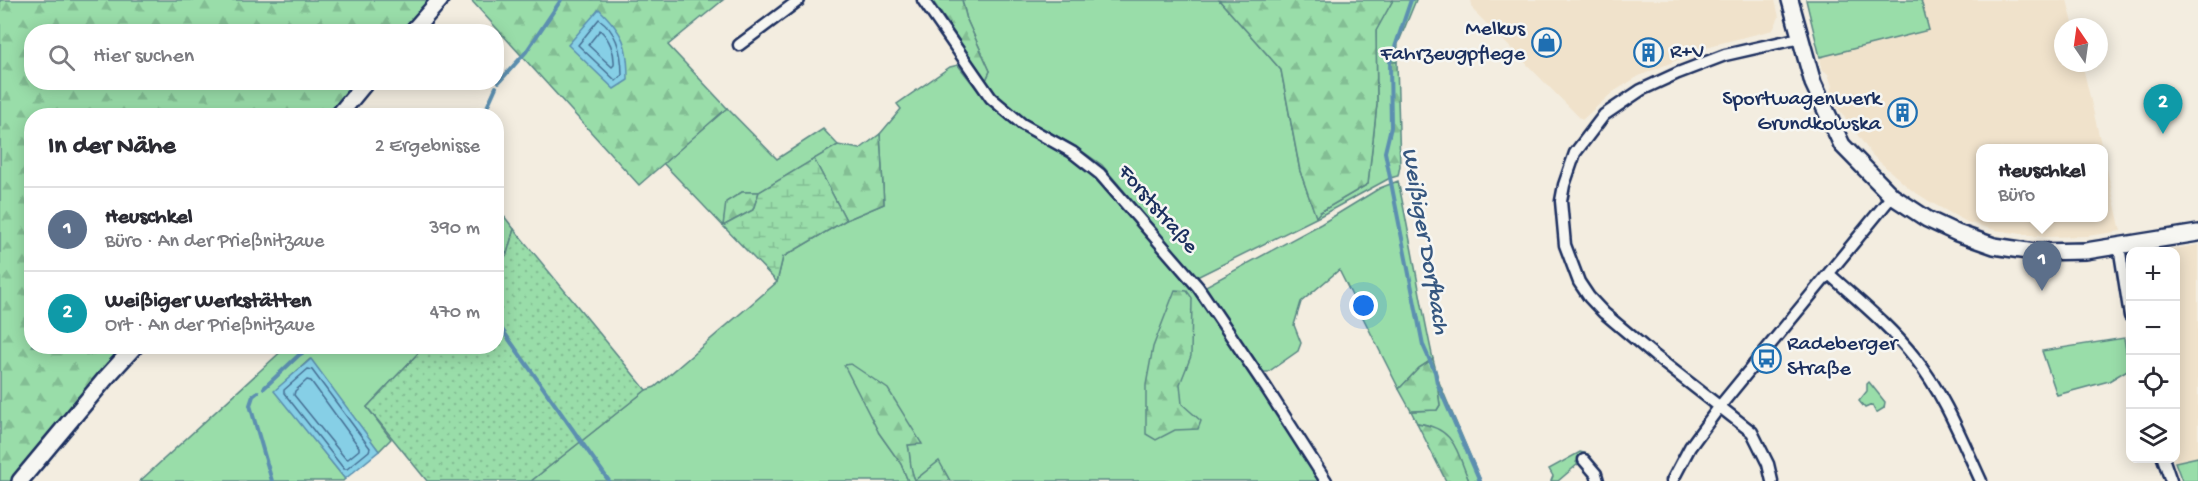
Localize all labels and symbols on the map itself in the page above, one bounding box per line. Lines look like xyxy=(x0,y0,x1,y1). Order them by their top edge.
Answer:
place label: Melkus Fahrzeugpflege xyxy=(1379,17,1526,68)
north arrow xyxy=(2054,18,2108,72)
shop icon: Melkus Fahrzeugpflege xyxy=(1530,27,1562,59)
building icon: R+V xyxy=(1633,37,1665,69)
place label: R+V xyxy=(1670,40,1704,66)
pin: 2 xyxy=(2144,84,2182,134)
place label: Sportwagenwerk Grundkowska xyxy=(1722,87,1883,138)
building icon: Sportwagenwerk Grundkowska xyxy=(1886,97,1918,129)
water label: Weißiger Dorfbach xyxy=(1393,145,1455,338)
street label: Forststraße xyxy=(1111,159,1203,260)
pin: 1 xyxy=(2022,242,2062,291)
your location xyxy=(1349,291,1378,320)
place label: Radeberger Straße xyxy=(1787,332,1900,383)
bus stop icon: Radeberger Straße xyxy=(1750,342,1782,374)

